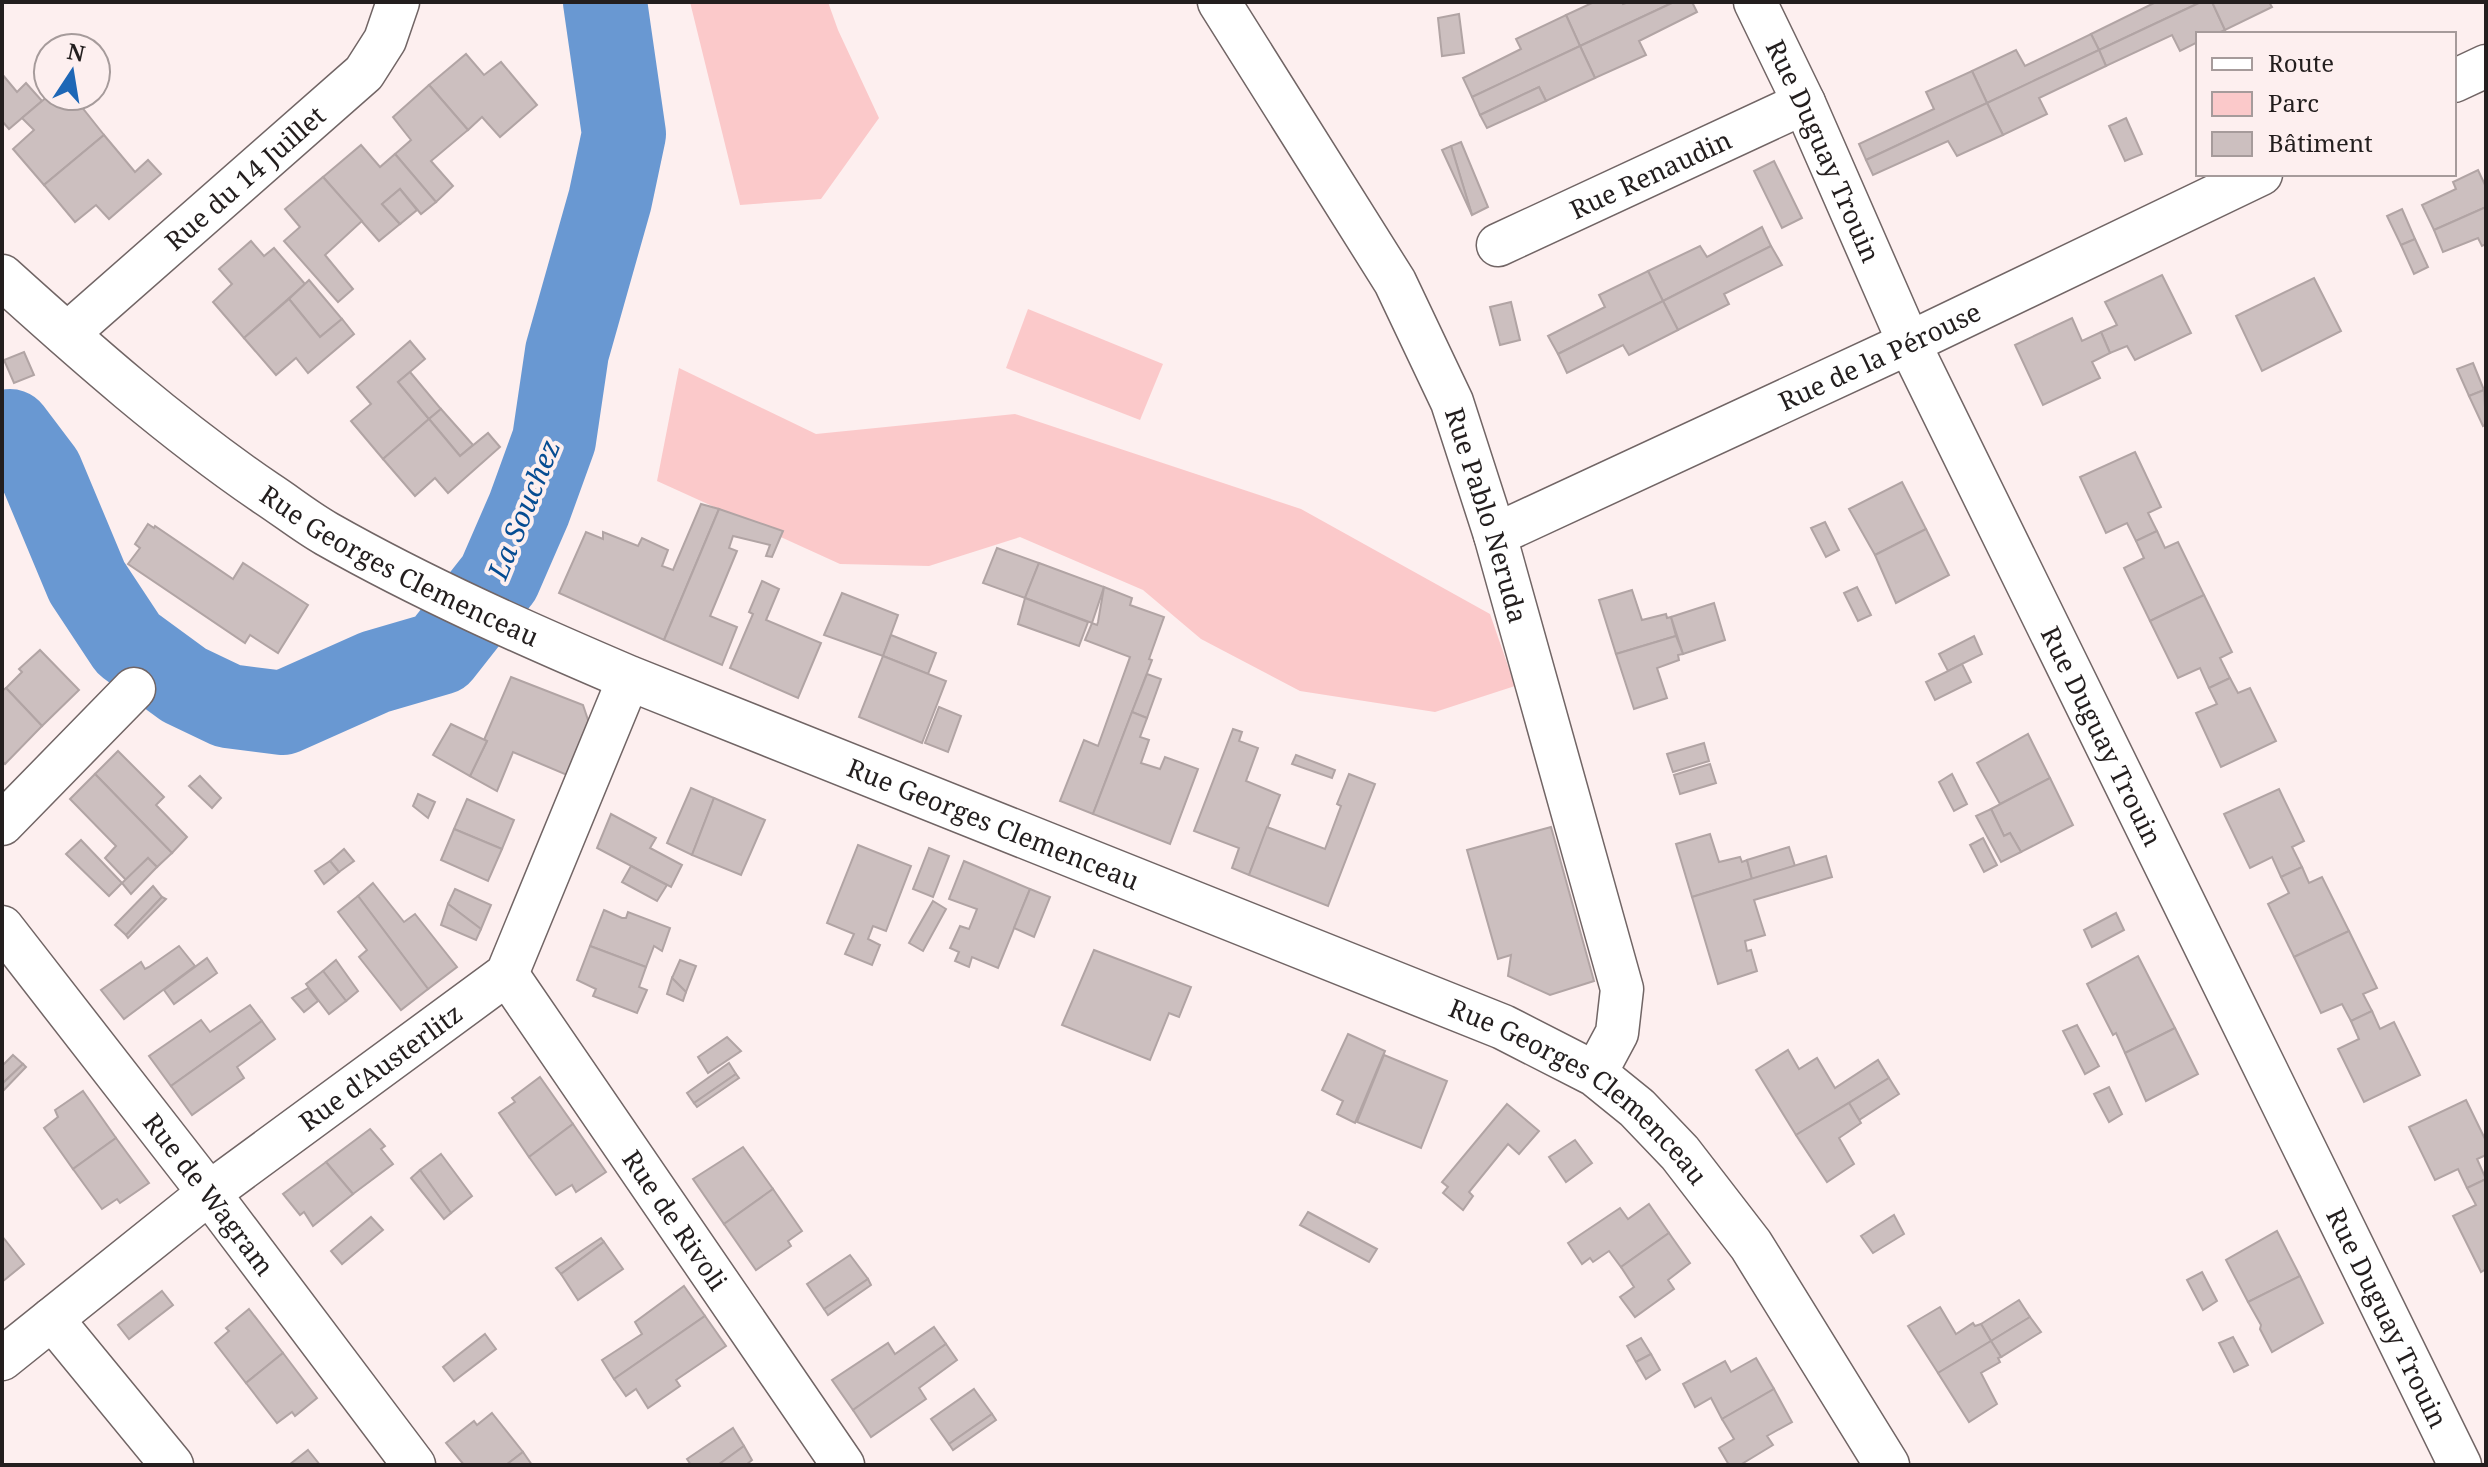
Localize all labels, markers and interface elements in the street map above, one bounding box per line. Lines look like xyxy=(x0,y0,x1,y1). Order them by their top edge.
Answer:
north arrow xyxy=(32,32,112,112)
legend xyxy=(2196,32,2456,176)
street label: Rue Duguay Trouin xyxy=(1758,33,1890,268)
text: N xyxy=(65,35,88,68)
text: Route xyxy=(2268,46,2334,79)
text: Parc xyxy=(2268,86,2319,119)
street label: Rue du 14 Juillet xyxy=(157,97,333,258)
street label: Rue Renaudin xyxy=(1564,121,1737,227)
text: Bâtiment xyxy=(2268,126,2373,159)
street label: Rue de la Pérouse xyxy=(1773,293,1987,419)
street label: Rue Pablo Neruda xyxy=(1437,403,1537,627)
water label: La Souchez xyxy=(477,433,568,585)
street label: Rue Georges Clemenceau xyxy=(253,476,545,655)
street label: Rue Duguay Trouin xyxy=(2033,620,2171,852)
street label: Rue Georges Clemenceau xyxy=(842,749,1145,898)
street label: Rue Georges Clemenceau xyxy=(1444,989,1716,1192)
street label: Rue d'Austerlitz xyxy=(291,995,469,1139)
street label: Rue de Wagram xyxy=(135,1105,283,1283)
street label: Rue de Rivoli xyxy=(614,1143,736,1297)
street label: Rue Duguay Trouin xyxy=(2318,1202,2457,1434)

